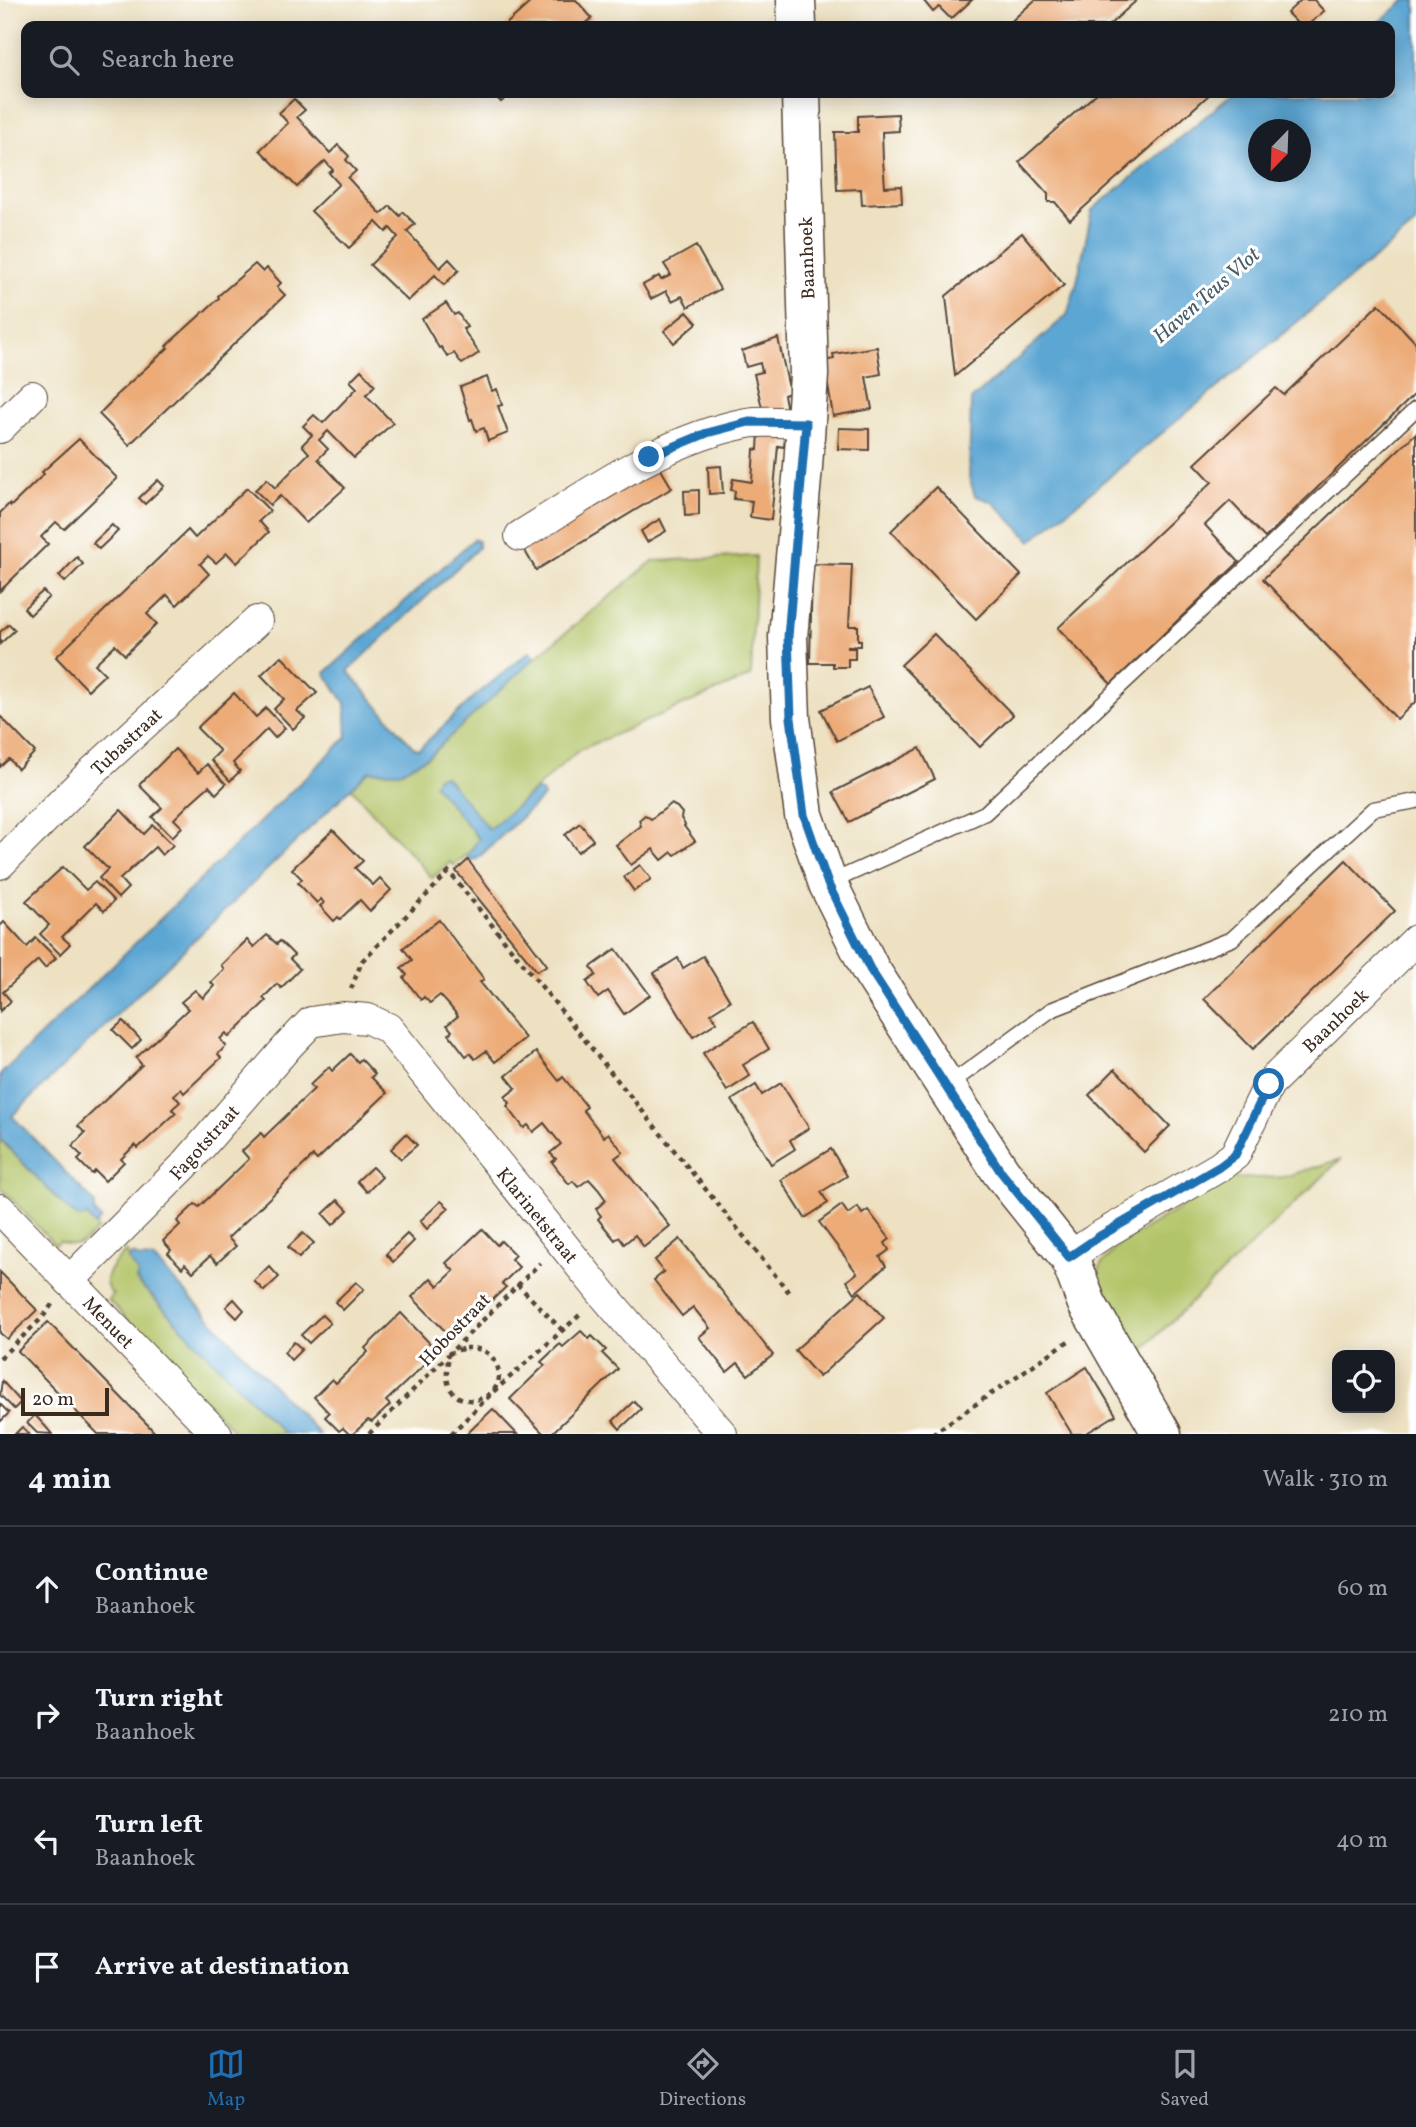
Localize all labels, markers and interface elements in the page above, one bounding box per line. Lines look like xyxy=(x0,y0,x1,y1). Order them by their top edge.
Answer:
search box xyxy=(21,21,1395,98)
icon: search xyxy=(45,41,83,79)
text: Search here xyxy=(101,42,234,78)
north arrow xyxy=(1248,119,1311,182)
street label: Baanhoek xyxy=(794,216,822,300)
water label: Haven Teus Vlot xyxy=(1147,241,1268,351)
route end xyxy=(633,441,664,472)
street label: Tubastraat xyxy=(86,702,169,782)
street label: Baanhoek xyxy=(1298,983,1375,1060)
route start xyxy=(1253,1068,1284,1099)
street label: Fagotstraat xyxy=(164,1100,247,1187)
street label: Klarinetstraat xyxy=(490,1163,584,1270)
street label: Hobostraat xyxy=(414,1288,497,1373)
street label: Menuet xyxy=(76,1291,139,1356)
map controls xyxy=(1332,1350,1395,1413)
button: locate xyxy=(1332,1350,1395,1413)
scale bar xyxy=(21,1385,108,1417)
text: 20 m xyxy=(32,1387,74,1413)
text: 4 min xyxy=(28,1459,112,1501)
text: Walk · 310 m xyxy=(1262,1464,1388,1496)
text: Continue xyxy=(95,1555,208,1591)
icon: ahead xyxy=(28,1570,66,1608)
text: 60 m xyxy=(1338,1573,1388,1605)
text: Baanhoek xyxy=(95,1591,195,1623)
text: Turn right xyxy=(95,1681,223,1717)
icon: right xyxy=(28,1696,66,1734)
text: 210 m xyxy=(1328,1699,1388,1731)
text: Baanhoek xyxy=(95,1717,195,1749)
text: Turn left xyxy=(95,1807,203,1843)
icon: left xyxy=(28,1822,66,1860)
text: 40 m xyxy=(1336,1825,1388,1857)
text: Baanhoek xyxy=(95,1843,195,1875)
icon: arrive xyxy=(28,1948,66,1986)
text: Arrive at destination xyxy=(95,1949,350,1985)
tab: Map xyxy=(207,2045,245,2113)
tab: Directions xyxy=(659,2045,746,2113)
tab: Saved xyxy=(1160,2045,1209,2113)

